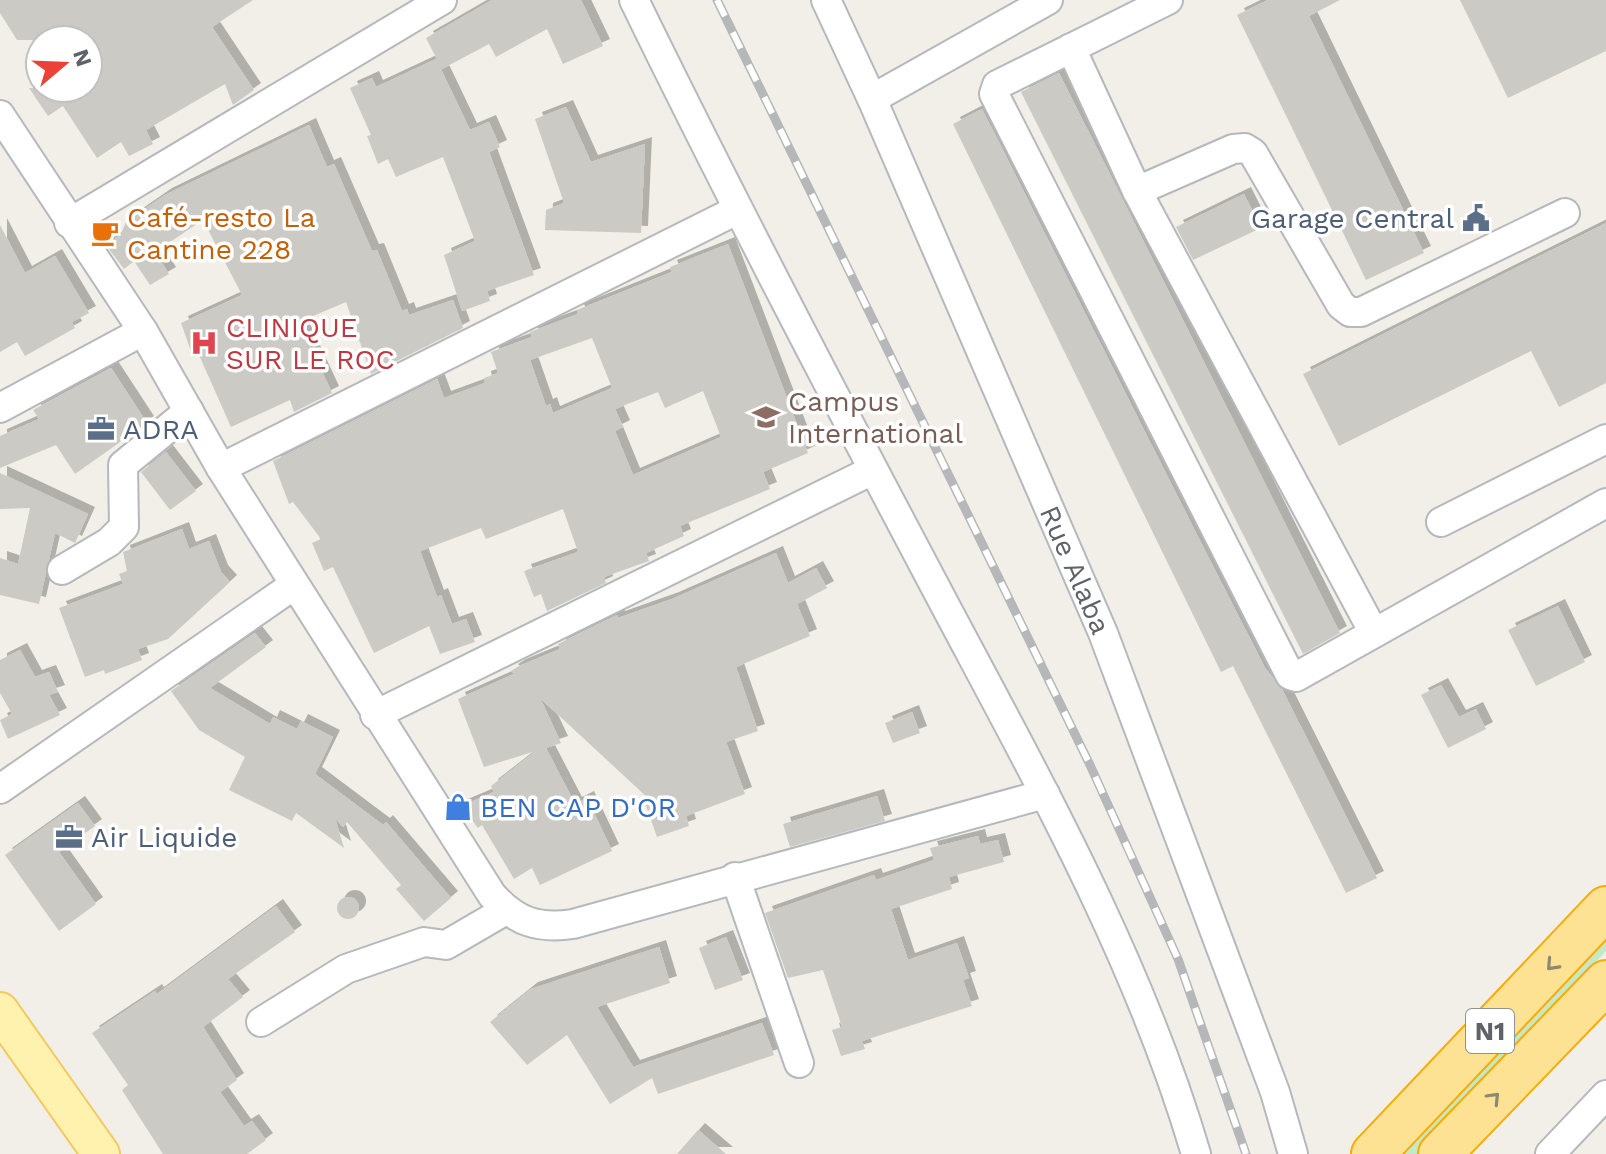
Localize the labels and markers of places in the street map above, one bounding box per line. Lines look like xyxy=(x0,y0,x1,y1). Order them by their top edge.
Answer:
place label: Café-resto La Cantine 228 xyxy=(127,201,316,266)
place label: Garage Central xyxy=(1251,202,1454,235)
public building icon: Garage Central xyxy=(1461,203,1491,233)
cafe icon: Café-resto La Cantine 228 xyxy=(90,218,120,248)
place label: CLINIQUE SUR LE ROC xyxy=(226,311,395,376)
hospital icon: CLINIQUE SUR LE ROC xyxy=(189,328,219,358)
place label: Campus International xyxy=(788,385,963,450)
school or university icon: Campus International xyxy=(751,402,781,432)
place label: ADRA xyxy=(123,413,199,446)
office icon: ADRA xyxy=(86,414,116,444)
place label: BEN CAP D'OR xyxy=(480,791,676,824)
shop icon: BEN CAP D'OR xyxy=(443,792,473,822)
place label: Air Liquide xyxy=(91,821,237,854)
office icon: Air Liquide xyxy=(54,822,84,852)

